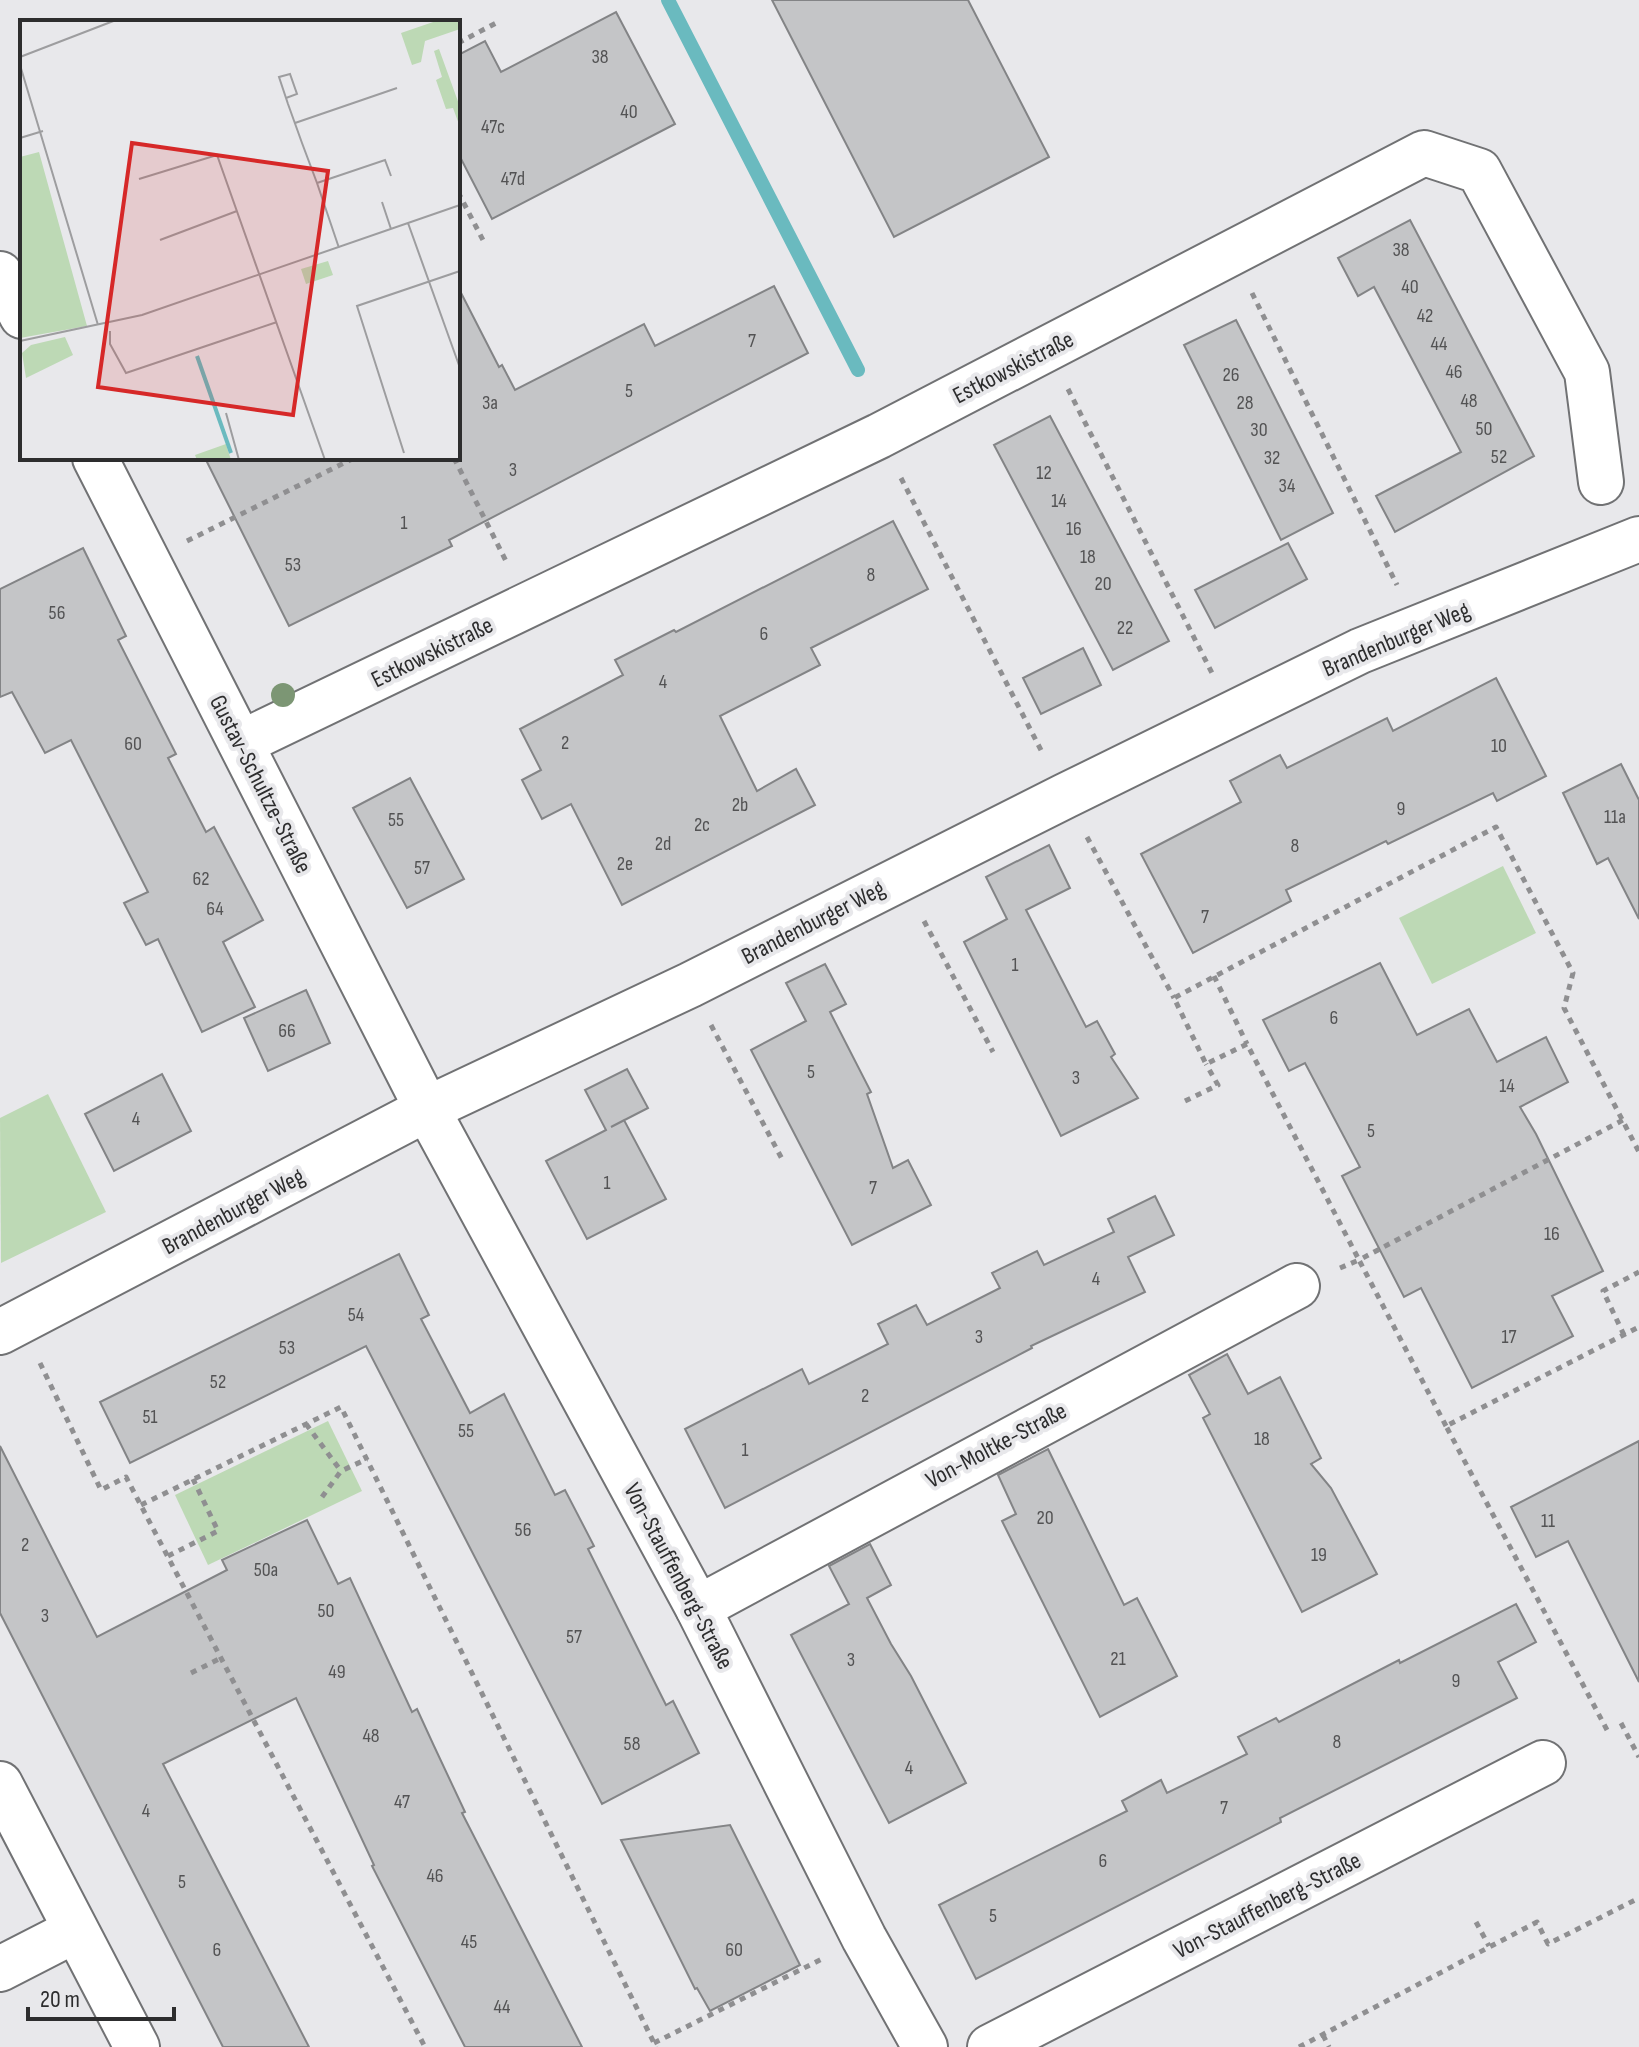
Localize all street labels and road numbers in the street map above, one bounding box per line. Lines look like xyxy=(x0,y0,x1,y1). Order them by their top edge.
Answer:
street label: Estkowskistraße xyxy=(948,325,1078,410)
street label: Brandenburger Weg xyxy=(1318,595,1474,684)
street label: Estkowskistraße xyxy=(367,611,498,694)
street label: Gustav-Schultze-Straße xyxy=(203,690,318,878)
street label: Brandenburger Weg xyxy=(737,874,890,971)
street label: Brandenburger Weg xyxy=(157,1162,309,1261)
street label: Von-Moltke-Straße xyxy=(921,1396,1072,1495)
street label: Von-Stauffenberg-Straße xyxy=(617,1478,740,1674)
street label: Von-Stauffenberg-Straße xyxy=(1169,1846,1366,1965)

